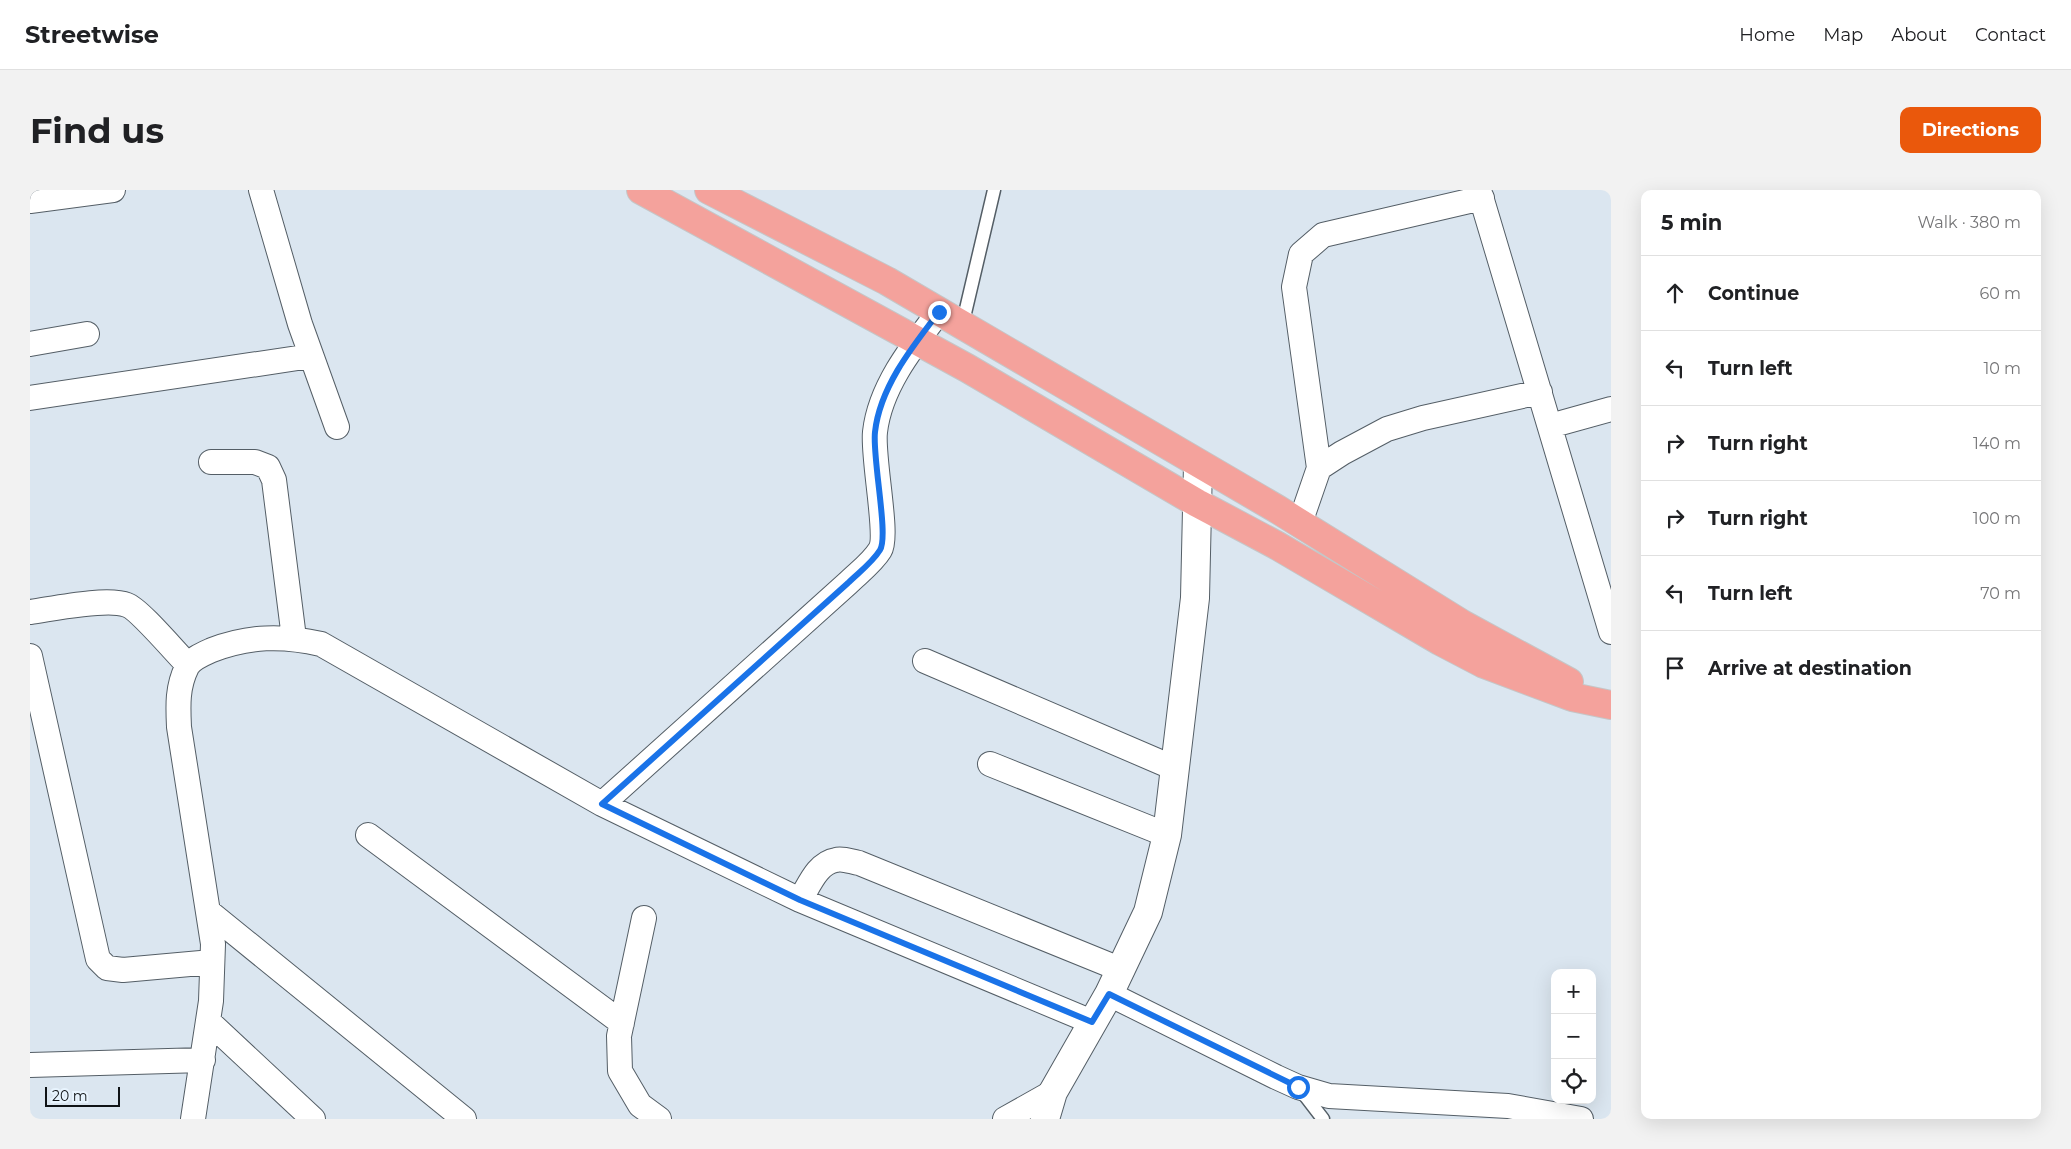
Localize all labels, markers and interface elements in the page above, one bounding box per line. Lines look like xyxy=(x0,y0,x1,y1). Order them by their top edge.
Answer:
text: Streetwise xyxy=(25,20,159,49)
text: Home xyxy=(1739,24,1795,46)
text: Map xyxy=(1823,24,1863,46)
text: About xyxy=(1891,24,1947,46)
text: Contact xyxy=(1975,24,2046,46)
button: Directions xyxy=(1900,107,2041,153)
text: Find us xyxy=(30,109,164,152)
text: 5 min xyxy=(1661,210,1722,235)
text: Walk · 380 m xyxy=(1917,213,2021,232)
icon: ahead xyxy=(1661,279,1689,307)
text: Continue xyxy=(1708,282,1799,305)
text: 60 m xyxy=(1979,284,2021,303)
route end xyxy=(928,301,951,324)
icon: left xyxy=(1661,354,1689,382)
text: Turn left xyxy=(1708,357,1793,380)
text: 10 m xyxy=(1983,359,2021,378)
icon: right xyxy=(1661,429,1689,457)
text: Turn right xyxy=(1708,432,1808,455)
text: 140 m xyxy=(1973,434,2021,453)
icon: right xyxy=(1661,504,1689,532)
text: Turn right xyxy=(1708,507,1808,530)
text: 100 m xyxy=(1973,509,2021,528)
icon: left xyxy=(1661,579,1689,607)
text: Turn left xyxy=(1708,582,1793,605)
text: 70 m xyxy=(1980,584,2021,603)
icon: arrive xyxy=(1661,654,1689,682)
text: Arrive at destination xyxy=(1708,657,1912,680)
map controls xyxy=(1551,969,1596,1104)
button: + xyxy=(1551,969,1596,1014)
button: − xyxy=(1551,1014,1596,1059)
button: locate xyxy=(1551,1059,1596,1104)
route start xyxy=(1287,1076,1310,1099)
scale bar xyxy=(45,1084,120,1107)
text: 20 m xyxy=(52,1087,88,1105)

